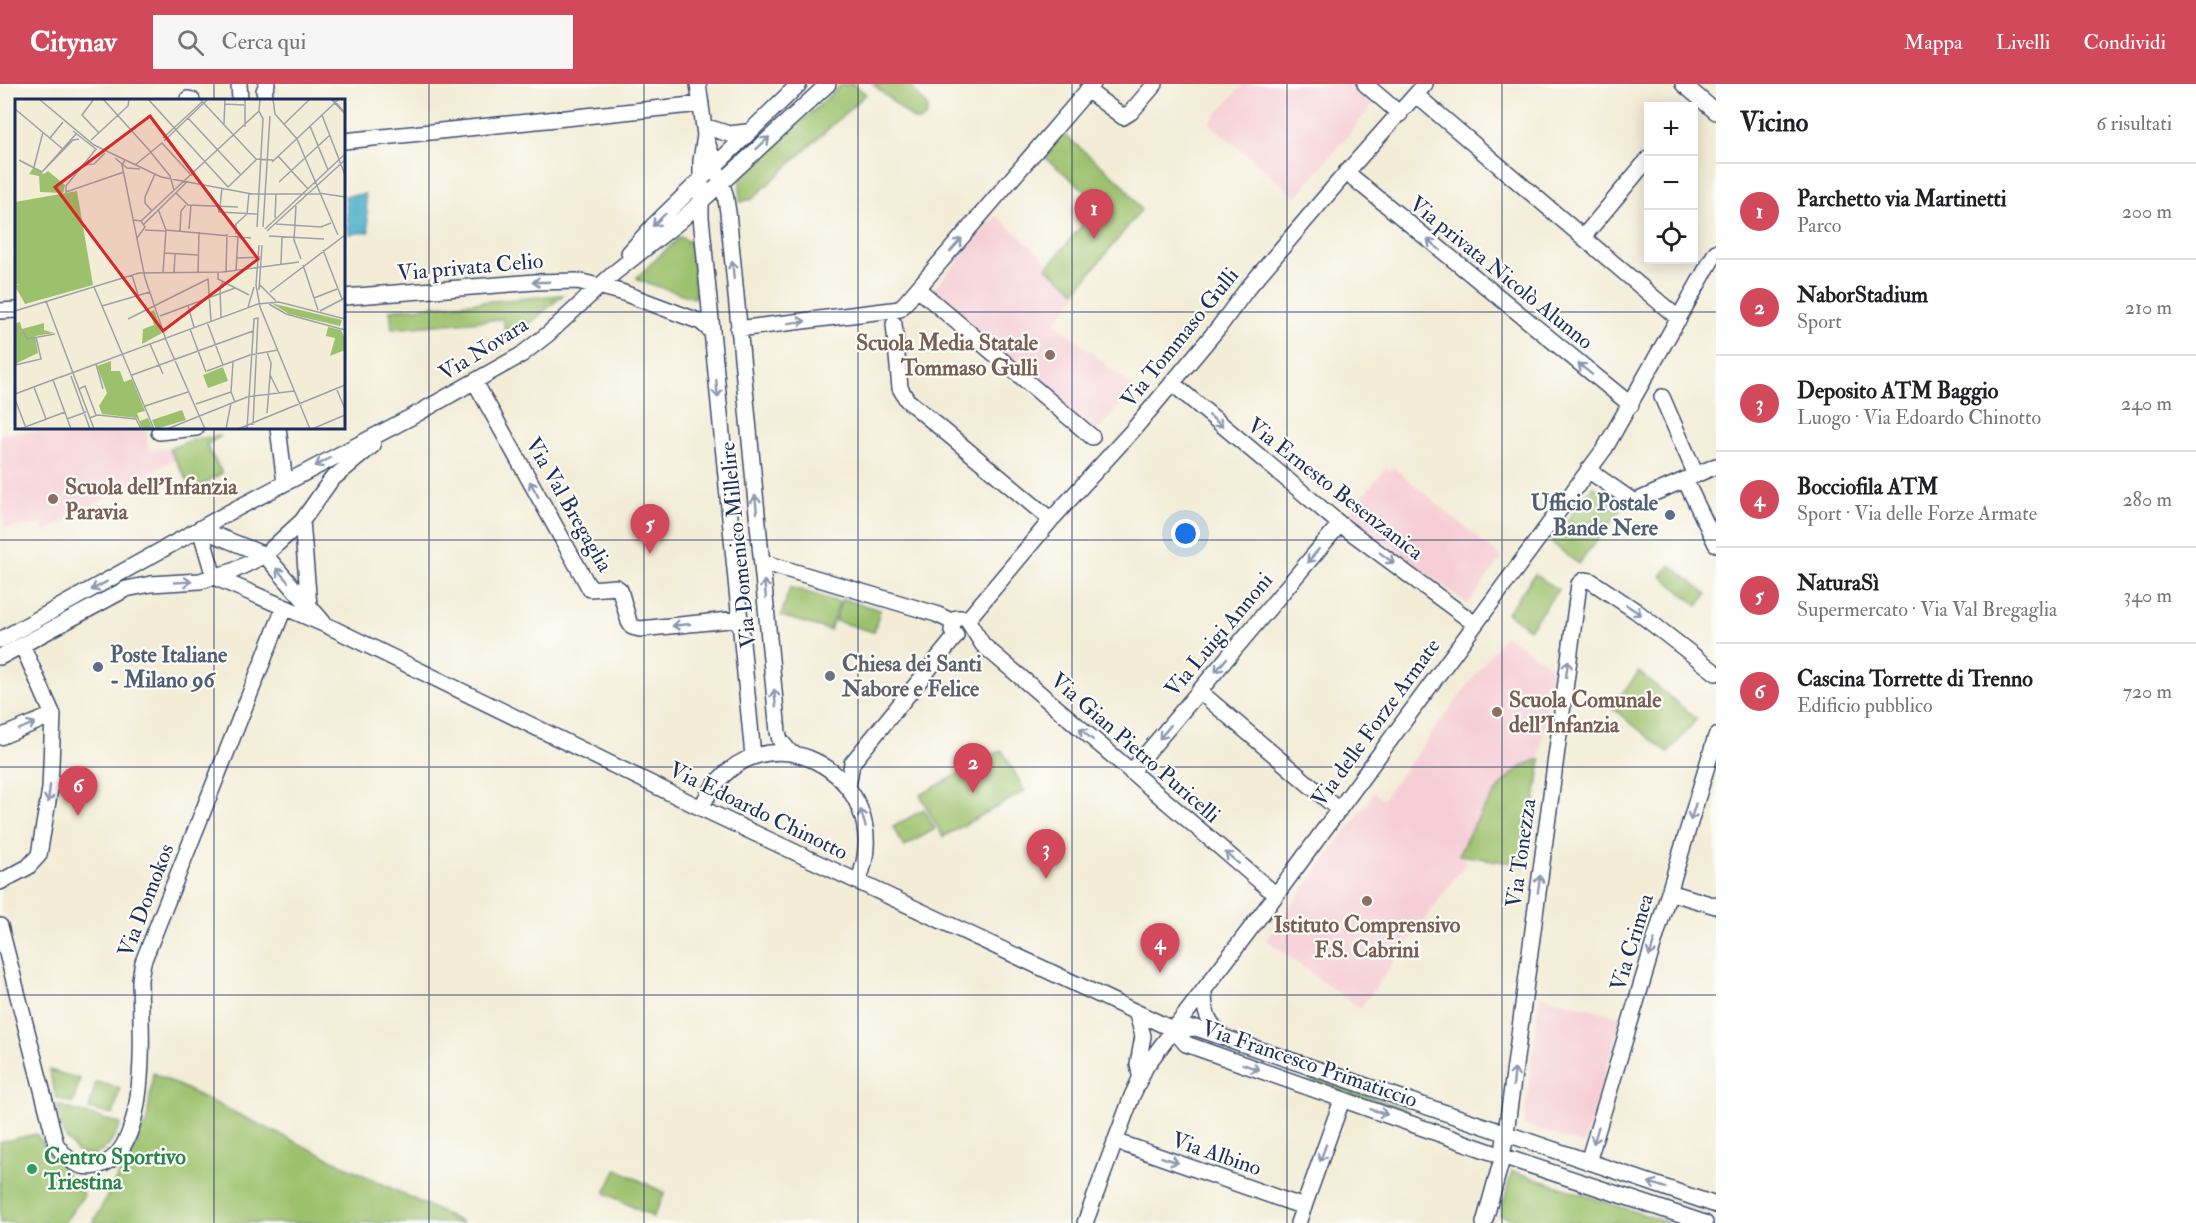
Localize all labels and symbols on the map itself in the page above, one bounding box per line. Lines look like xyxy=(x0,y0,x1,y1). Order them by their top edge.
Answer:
inset map xyxy=(15,99,345,429)
one-way arrow xyxy=(756,136,771,150)
pin: 1 xyxy=(1074,190,1114,239)
street label: Via privata Nicolò Alunno xyxy=(1403,190,1599,356)
one-way arrow xyxy=(651,213,666,228)
one-way arrow xyxy=(949,238,963,253)
one-way arrow xyxy=(1426,239,1442,252)
street label: Via privata Celio xyxy=(396,247,544,288)
one-way arrow xyxy=(727,261,738,281)
street label: Via Tommaso Gulli xyxy=(1115,262,1245,413)
one-way arrow xyxy=(532,276,552,287)
street label: Via Novara xyxy=(434,310,534,387)
one-way arrow xyxy=(786,316,806,327)
place label: Scuola Media Statale Tommaso Gulli xyxy=(856,329,1039,382)
marker: Scuola Media Statale Tommaso Gulli xyxy=(1043,348,1057,362)
one-way arrow xyxy=(1577,362,1593,375)
one-way arrow xyxy=(712,379,723,399)
street label: Via Ernesto Besenzanica xyxy=(1242,411,1430,567)
one-way arrow xyxy=(1208,414,1223,428)
street label: Via Val Bregaglia xyxy=(519,432,619,578)
street label: Via Domenico Millelire xyxy=(713,440,763,649)
one-way arrow xyxy=(315,456,332,468)
place label: Scuola dell'Infanzia Paravia xyxy=(65,473,238,526)
one-way arrow xyxy=(528,481,540,498)
place label: Ufficio Postale Bande Nere xyxy=(1531,489,1659,542)
marker: Scuola dell'Infanzia Paravia xyxy=(46,492,60,506)
one-way arrow xyxy=(750,495,761,514)
pin: 5 xyxy=(630,504,670,554)
marker: Ufficio Postale Bande Nere xyxy=(1663,508,1677,522)
your location xyxy=(1171,519,1200,548)
one-way arrow xyxy=(1306,548,1319,564)
one-way arrow xyxy=(1378,552,1394,565)
one-way arrow xyxy=(275,567,288,583)
street label: Via Luigi Annoni xyxy=(1159,567,1279,703)
one-way arrow xyxy=(172,576,192,587)
one-way arrow xyxy=(91,580,108,592)
one-way arrow xyxy=(759,580,770,600)
one-way arrow xyxy=(1625,604,1641,616)
one-way arrow xyxy=(672,620,692,631)
street label: Via delle Forze Armate xyxy=(1305,633,1446,812)
place label: Poste Italiane - Milano 96 xyxy=(110,641,228,694)
place label: Chiesa dei Santi Nabore e Felice xyxy=(841,650,982,703)
one-way arrow xyxy=(1214,657,1227,673)
marker: Poste Italiane - Milano 96 xyxy=(91,660,105,674)
one-way arrow xyxy=(1562,660,1573,680)
street label: Via Gian Pietro Puricelli xyxy=(1045,666,1226,829)
marker: Chiesa dei Santi Nabore e Felice xyxy=(823,669,837,683)
place label: Scuola Comunale dell'Infanzia xyxy=(1509,686,1662,739)
one-way arrow xyxy=(769,689,780,709)
marker: Scuola Comunale dell'Infanzia xyxy=(1490,705,1504,719)
one-way arrow xyxy=(17,720,35,731)
one-way arrow xyxy=(1158,724,1171,740)
one-way arrow xyxy=(1079,727,1094,741)
pin: 2 xyxy=(954,744,992,793)
street label: Via Edoardo Chinotto xyxy=(665,755,853,866)
pin: 6 xyxy=(58,766,98,816)
one-way arrow xyxy=(44,784,55,804)
street label: Via Tonezza xyxy=(1499,796,1543,910)
one-way arrow xyxy=(1687,802,1698,821)
one-way arrow xyxy=(857,809,868,828)
pin: 3 xyxy=(1026,830,1066,879)
street label: Via Domokos xyxy=(111,840,180,961)
one-way arrow xyxy=(1224,851,1240,864)
one-way arrow xyxy=(1534,874,1545,894)
street label: Via Crimea xyxy=(1604,889,1660,994)
marker: Istituto Comprensivo F.S. Cabrini xyxy=(1360,894,1374,908)
place label: Istituto Comprensivo F.S. Cabrini xyxy=(1274,911,1461,964)
pin: 4 xyxy=(1140,924,1180,973)
one-way arrow xyxy=(1646,938,1657,957)
street label: Via Francesco Primaticcio xyxy=(1198,1014,1421,1114)
one-way arrow xyxy=(1241,1063,1260,1074)
one-way arrow xyxy=(1508,1068,1519,1087)
one-way arrow xyxy=(1369,1107,1388,1118)
one-way arrow xyxy=(1590,1125,1601,1144)
street label: Via Albino xyxy=(1168,1126,1265,1182)
place label: Centro Sportivo Triestina xyxy=(43,1143,186,1196)
one-way arrow xyxy=(1317,1143,1328,1162)
one-way arrow xyxy=(1160,1156,1179,1167)
marker: Centro Sportivo Triestina xyxy=(25,1162,39,1176)
one-way arrow xyxy=(1648,1178,1667,1189)

